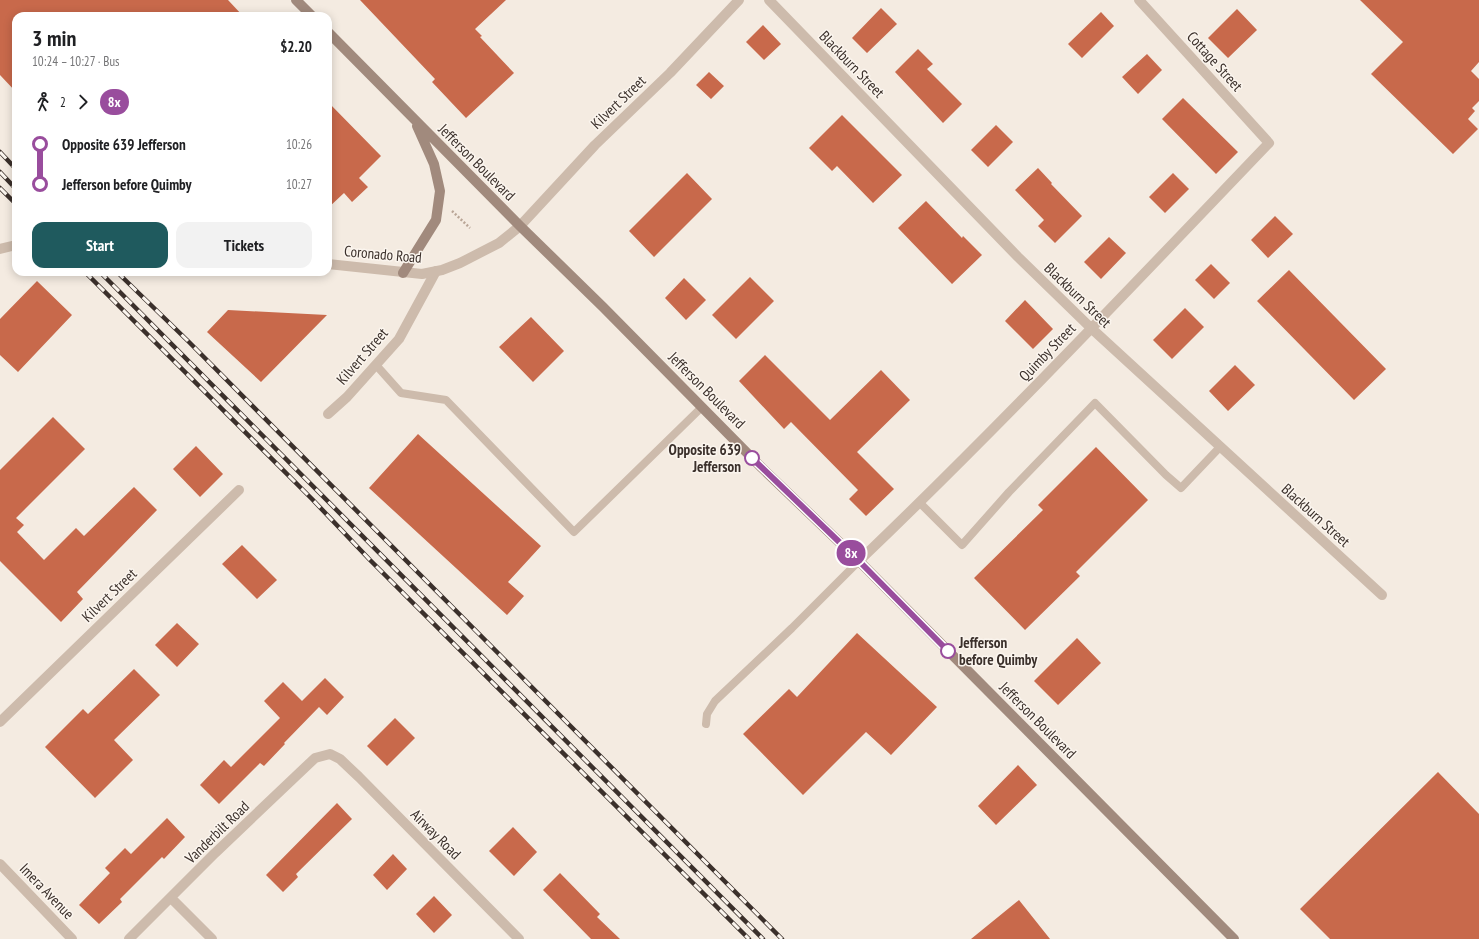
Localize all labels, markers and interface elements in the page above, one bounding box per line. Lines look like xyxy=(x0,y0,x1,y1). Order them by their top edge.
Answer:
text: 3 min xyxy=(32,24,76,52)
street label: Blackburn Street xyxy=(815,27,889,101)
street label: Cottage Street xyxy=(1183,27,1247,95)
text: $2.20 xyxy=(280,37,312,56)
text: 10:24 – 10:27 · Bus xyxy=(32,53,119,70)
street label: Kilvert Street xyxy=(587,71,649,133)
icon: walk xyxy=(32,91,54,113)
icon: forward xyxy=(72,91,94,113)
text: 8x xyxy=(108,93,121,111)
text: 2 xyxy=(60,94,66,111)
street label: Jefferson Boulevard xyxy=(434,119,519,204)
text: Opposite 639 Jefferson xyxy=(62,135,186,154)
text: 10:26 xyxy=(286,136,312,153)
text: Jefferson before Quimby xyxy=(62,175,192,194)
text: 10:27 xyxy=(286,176,312,193)
button: Start xyxy=(32,222,168,268)
button: Tickets xyxy=(176,222,312,268)
street label: Coronado Road xyxy=(343,241,423,267)
street label: Blackburn Street xyxy=(1041,258,1115,332)
street label: Quimby Street xyxy=(1015,319,1079,385)
street label: Kilvert Street xyxy=(332,324,392,388)
street label: Jefferson Boulevard xyxy=(664,347,749,432)
place label: Opposite 639 Jefferson xyxy=(669,440,741,476)
marker: Opposite 639 Jefferson xyxy=(744,450,760,466)
street label: Blackburn Street xyxy=(1278,479,1354,551)
line badge: 8x xyxy=(833,540,869,566)
text: 8x xyxy=(845,544,857,562)
street label: Kilvert Street xyxy=(78,564,140,626)
place label: Jefferson before Quimby xyxy=(958,633,1038,669)
marker: Jefferson before Quimby xyxy=(940,643,956,659)
street label: Jefferson Boulevard xyxy=(995,677,1080,762)
street label: Vanderbilt Road xyxy=(180,797,253,868)
street label: Airway Road xyxy=(407,805,465,863)
street label: Imera Avenue xyxy=(16,859,78,923)

